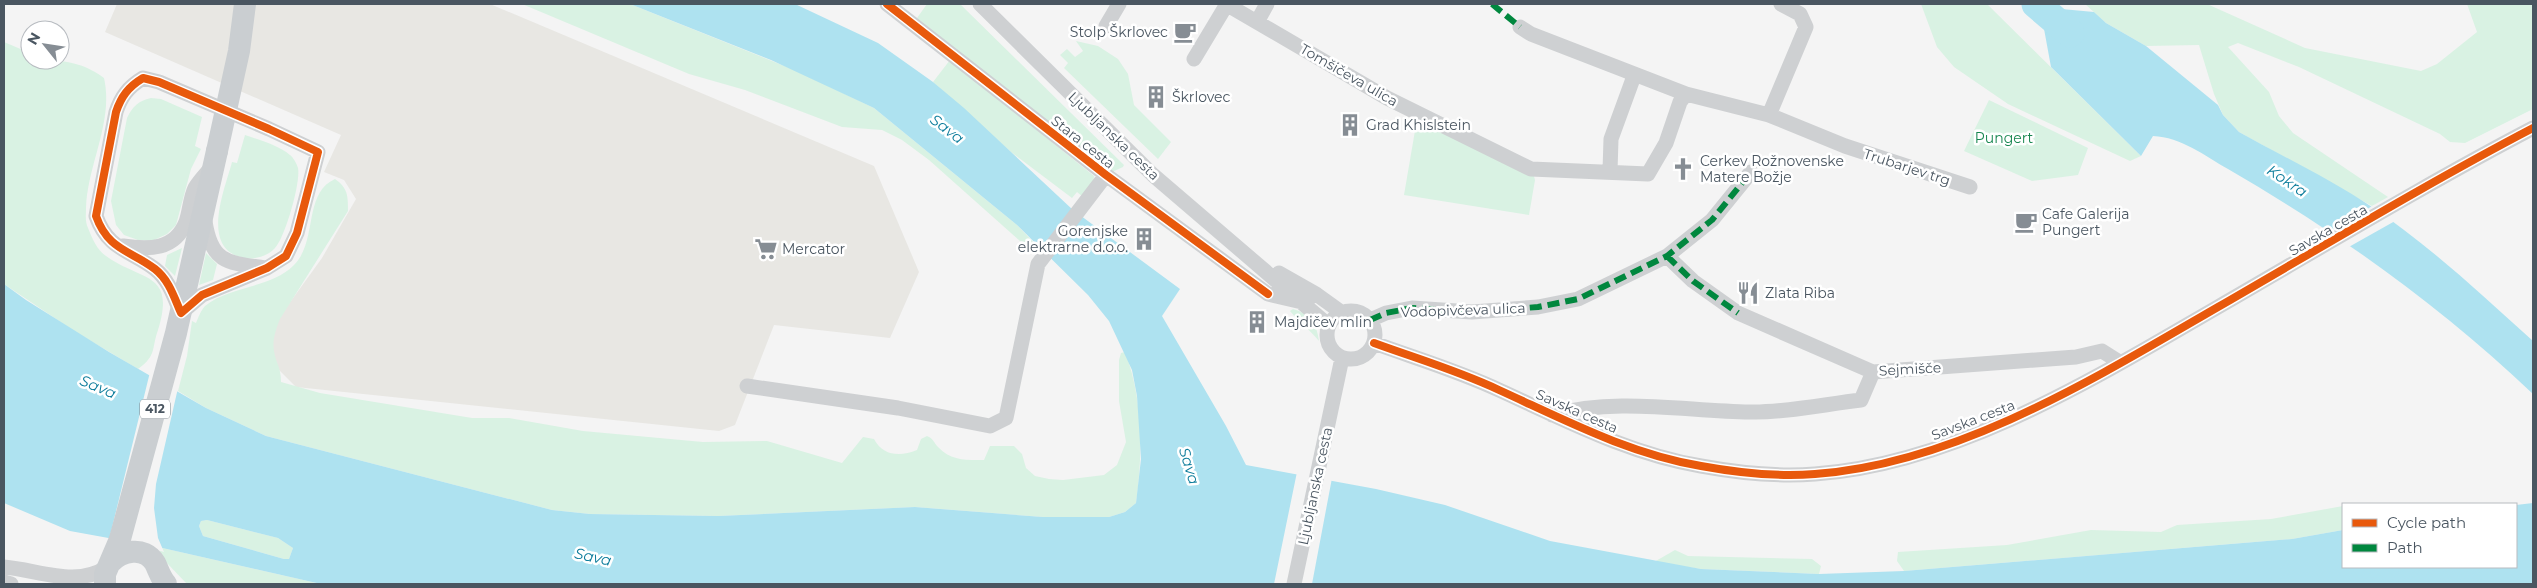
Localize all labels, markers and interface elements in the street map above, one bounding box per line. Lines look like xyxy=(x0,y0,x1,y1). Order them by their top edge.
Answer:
cafe icon: Stolp Škrlovec xyxy=(1172,19,1198,45)
north arrow xyxy=(20,20,70,70)
place label: Stolp Škrlovec xyxy=(1070,23,1168,41)
text: N xyxy=(23,29,44,48)
street label: Tomšičeva ulica xyxy=(1297,40,1401,110)
building icon: Škrlovec xyxy=(1143,84,1169,110)
street label: Ljubljanska cesta xyxy=(1065,88,1163,184)
place label: Škrlovec xyxy=(1172,88,1231,106)
water label: Sava xyxy=(927,110,968,147)
street label: Stara cesta xyxy=(1048,112,1118,172)
building icon: Grad Khislstein xyxy=(1337,112,1363,138)
place label: Grad Khislstein xyxy=(1366,116,1471,134)
park label: Pungert xyxy=(1975,129,2034,147)
street label: Trubarjev trg xyxy=(1861,144,1953,190)
place label: Cerkev Rožnovenske Matere Božje xyxy=(1700,152,1844,186)
church icon: Cerkev Rožnovenske Matere Božje xyxy=(1670,156,1696,182)
water label: Kokra xyxy=(2264,160,2311,201)
street label: Savska cesta xyxy=(2285,200,2371,260)
place label: Cafe Galerija Pungert xyxy=(2042,205,2130,239)
cafe icon: Cafe Galerija Pungert xyxy=(2013,209,2039,235)
place label: Gorenjske elektrarne d.o.o. xyxy=(1018,222,1128,256)
building icon: Gorenjske elektrarne d.o.o. xyxy=(1131,226,1157,252)
supermarket icon: Mercator xyxy=(753,236,779,262)
place label: Mercator xyxy=(782,240,846,258)
restaurant icon: Zlata Riba xyxy=(1735,280,1761,306)
place label: Zlata Riba xyxy=(1765,284,1835,302)
street label: Vodopivčeva ulica xyxy=(1400,299,1526,321)
building icon: Majdičev mlin xyxy=(1244,309,1270,335)
place label: Majdičev mlin xyxy=(1274,313,1372,331)
street label: Sejmišče xyxy=(1878,358,1942,380)
water label: Sava xyxy=(77,370,119,403)
street label: Savska cesta xyxy=(1533,385,1621,437)
street label: Savska cesta xyxy=(1929,396,2017,444)
road number: 412 xyxy=(140,399,170,418)
street label: Ljubljanska cesta xyxy=(1294,425,1336,547)
water label: Sava xyxy=(1175,445,1204,487)
legend xyxy=(2342,503,2517,568)
text: Cycle path xyxy=(2387,513,2466,532)
text: Path xyxy=(2387,538,2423,557)
water label: Sava xyxy=(573,543,613,570)

